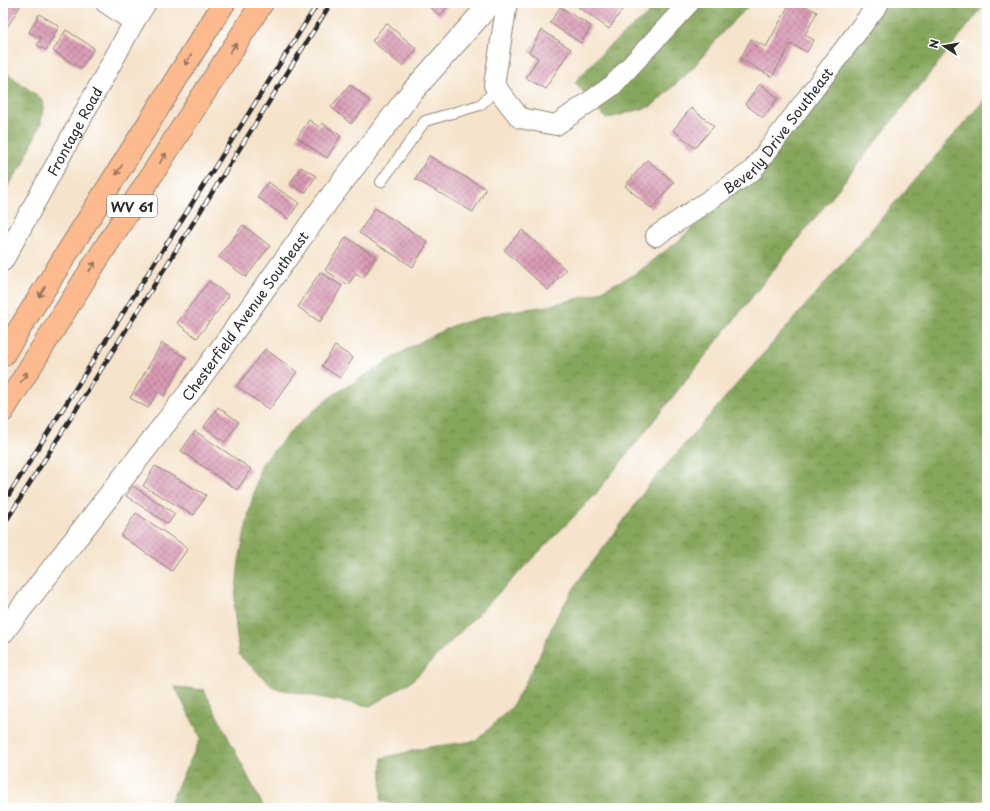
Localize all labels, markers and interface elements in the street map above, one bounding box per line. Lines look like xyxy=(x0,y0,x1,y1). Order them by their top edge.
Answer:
north arrow xyxy=(924,26,964,66)
text: N xyxy=(925,38,943,50)
one-way arrow xyxy=(229,43,237,54)
one-way arrow xyxy=(184,54,192,65)
street label: Beverly Drive Southeast xyxy=(718,62,838,199)
street label: Frontage Road xyxy=(41,83,107,179)
one-way arrow xyxy=(159,152,167,164)
one-way arrow xyxy=(115,164,123,175)
road number: WV 61 xyxy=(107,195,157,217)
street label: Chesterfield Avenue Southeast xyxy=(176,226,313,405)
one-way arrow xyxy=(89,261,97,273)
one-way arrow xyxy=(38,286,46,298)
one-way arrow xyxy=(20,371,28,383)

